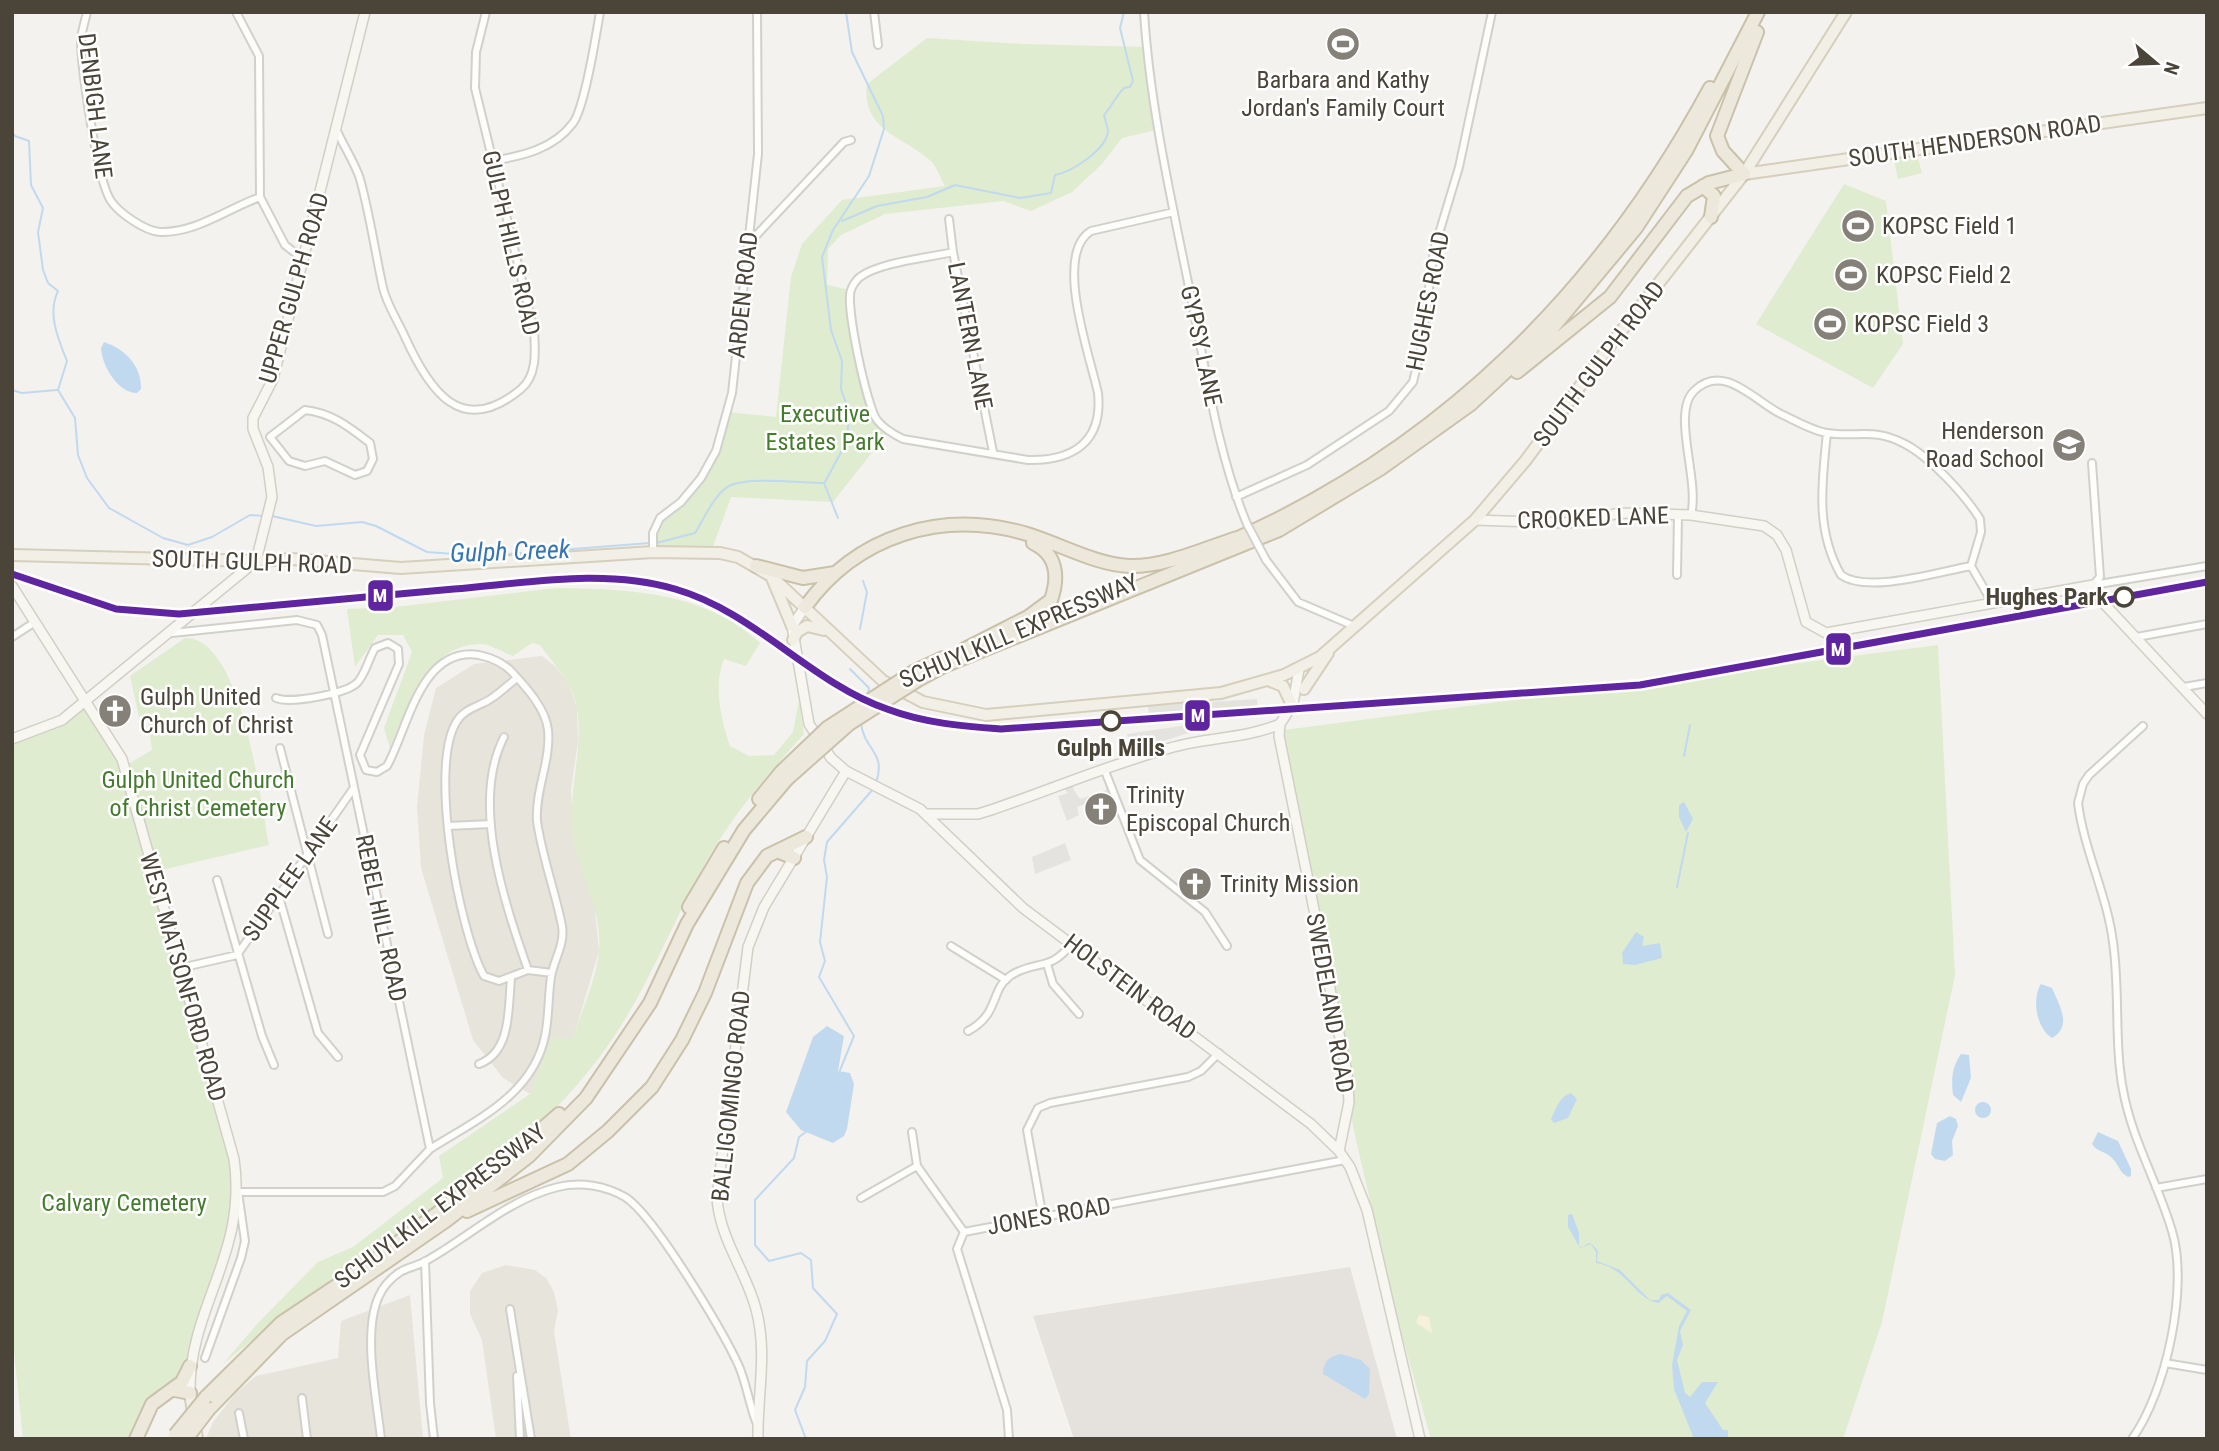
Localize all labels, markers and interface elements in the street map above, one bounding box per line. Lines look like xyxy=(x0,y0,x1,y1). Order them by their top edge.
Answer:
sports icon: Barbara and Kathy Jordan's Family Court xyxy=(1324,25,1362,63)
north arrow xyxy=(2121,28,2191,98)
street label: DENBIGH LANE xyxy=(72,32,118,180)
text: N xyxy=(2159,59,2184,78)
place label: Barbara and Kathy Jordan's Family Court xyxy=(1241,66,1445,122)
street label: SOUTH HENDERSON ROAD xyxy=(1847,109,2103,173)
street label: GULPH HILLS ROAD xyxy=(476,148,546,338)
street label: UPPER GULPH ROAD xyxy=(253,189,335,387)
sports icon: KOPSC Field 1 xyxy=(1839,207,1877,245)
place label: KOPSC Field 1 xyxy=(1882,212,2017,240)
street label: HUGHES ROAD xyxy=(1401,229,1455,373)
street label: ARDEN ROAD xyxy=(722,230,764,360)
sports icon: KOPSC Field 2 xyxy=(1832,256,1870,294)
street label: LANTERN LANE xyxy=(942,260,998,412)
place label: KOPSC Field 2 xyxy=(1876,261,2011,289)
street label: SOUTH GULPH ROAD xyxy=(1528,276,1670,452)
street label: GYPSY LANE xyxy=(1175,283,1227,409)
sports icon: KOPSC Field 3 xyxy=(1811,305,1849,343)
place label: KOPSC Field 3 xyxy=(1854,310,1989,338)
park label: Executive Estates Park xyxy=(765,400,885,456)
place label: Henderson Road School xyxy=(1926,417,2044,473)
school or university icon: Henderson Road School xyxy=(2050,426,2088,464)
street label: CROOKED LANE xyxy=(1517,501,1669,535)
water label: Gulph Creek xyxy=(449,534,571,568)
street label: SOUTH GULPH ROAD xyxy=(151,545,353,579)
street label: SCHUYLKILL EXPRESSWAY xyxy=(895,568,1143,694)
line badge: M xyxy=(367,579,394,612)
place label: Hughes Park xyxy=(1985,583,2109,611)
text: M xyxy=(373,584,387,607)
marker: Hughes Park xyxy=(2114,587,2134,607)
line badge: M xyxy=(1825,632,1852,666)
text: M xyxy=(1831,638,1845,661)
place label: Gulph United Church of Christ xyxy=(140,683,293,739)
church icon: Gulph United Church of Christ xyxy=(96,692,134,730)
line badge: M xyxy=(1184,699,1211,732)
text: M xyxy=(1191,704,1205,727)
marker: Gulph Mills xyxy=(1101,711,1121,731)
place label: Gulph Mills xyxy=(1057,734,1165,762)
park label: Gulph United Church of Christ Cemetery xyxy=(101,766,295,822)
place label: Trinity Episcopal Church xyxy=(1126,781,1290,837)
church icon: Trinity Episcopal Church xyxy=(1082,790,1120,828)
street label: SUPPLEE LANE xyxy=(237,811,343,947)
street label: REBEL HILL ROAD xyxy=(350,832,412,1004)
street label: WEST MATSONFORD ROAD xyxy=(134,849,232,1105)
church icon: Trinity Mission xyxy=(1176,865,1214,903)
place label: Trinity Mission xyxy=(1220,870,1359,898)
street label: SWEDELAND ROAD xyxy=(1300,911,1360,1095)
street label: HOLSTEIN ROAD xyxy=(1058,928,1202,1046)
street label: BALLIGOMINGO ROAD xyxy=(706,989,756,1203)
street label: SCHUYLKILL EXPRESSWAY xyxy=(329,1117,551,1295)
park label: Calvary Cemetery xyxy=(41,1189,207,1217)
street label: JONES ROAD xyxy=(985,1191,1113,1241)

